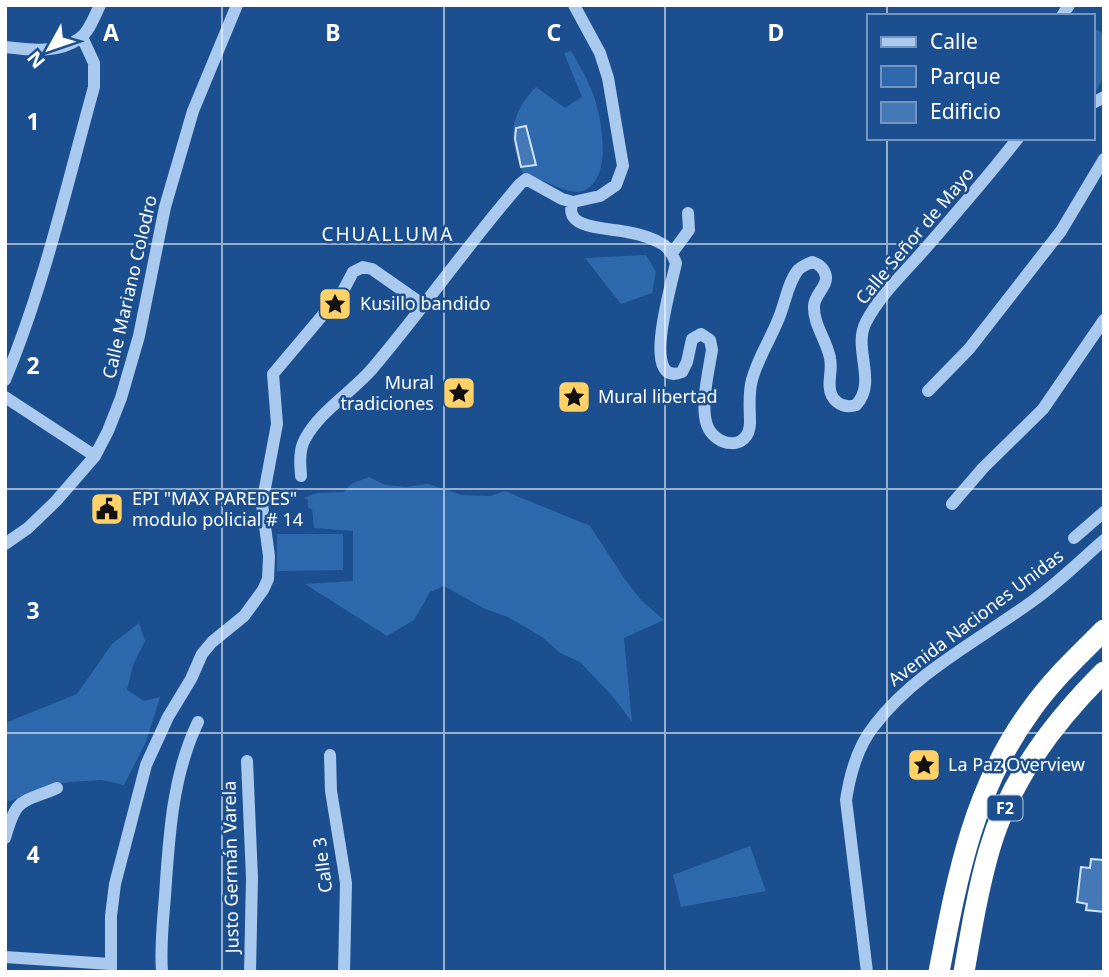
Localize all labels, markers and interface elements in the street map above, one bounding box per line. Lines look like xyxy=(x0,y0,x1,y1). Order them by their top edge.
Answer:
north arrow xyxy=(14,14,84,84)
legend xyxy=(867,14,1095,140)
text: A xyxy=(103,16,119,48)
text: B xyxy=(325,16,341,48)
text: C xyxy=(547,16,562,48)
text: D xyxy=(768,16,784,48)
text: Calle xyxy=(930,27,978,55)
text: N xyxy=(21,46,51,74)
text: Parque xyxy=(930,62,1000,90)
text: Edificio xyxy=(930,97,1001,125)
text: 1 xyxy=(26,105,40,137)
street label: Calle Señor de Mayo xyxy=(850,162,979,309)
street label: Calle Mariano Colodro xyxy=(96,193,162,381)
district label: CHUALLUMA xyxy=(322,221,454,247)
place icon: Kusillo bandido xyxy=(316,285,354,323)
place label: Kusillo bandido xyxy=(360,291,490,315)
text: 2 xyxy=(26,349,40,381)
place label: Mural tradiciones xyxy=(341,370,434,415)
place icon: Mural tradiciones xyxy=(440,374,478,412)
place icon: Mural libertad xyxy=(555,378,593,416)
place label: Mural libertad xyxy=(598,384,718,408)
place label: EPI "MAX PAREDES" modulo policial # 14 xyxy=(132,486,303,531)
public building icon: EPI "MAX PAREDES" modulo policial # 14 xyxy=(88,490,126,528)
street label: Avenida Naciones Unidas xyxy=(883,543,1068,691)
text: 3 xyxy=(26,594,40,626)
place icon: La Paz Overview xyxy=(905,746,943,784)
place label: La Paz Overview xyxy=(948,752,1085,776)
street label: Justo Germán Varela xyxy=(216,780,244,956)
road number: F2 xyxy=(988,796,1023,820)
street label: Calle 3 xyxy=(307,836,337,894)
text: 4 xyxy=(26,838,40,870)

